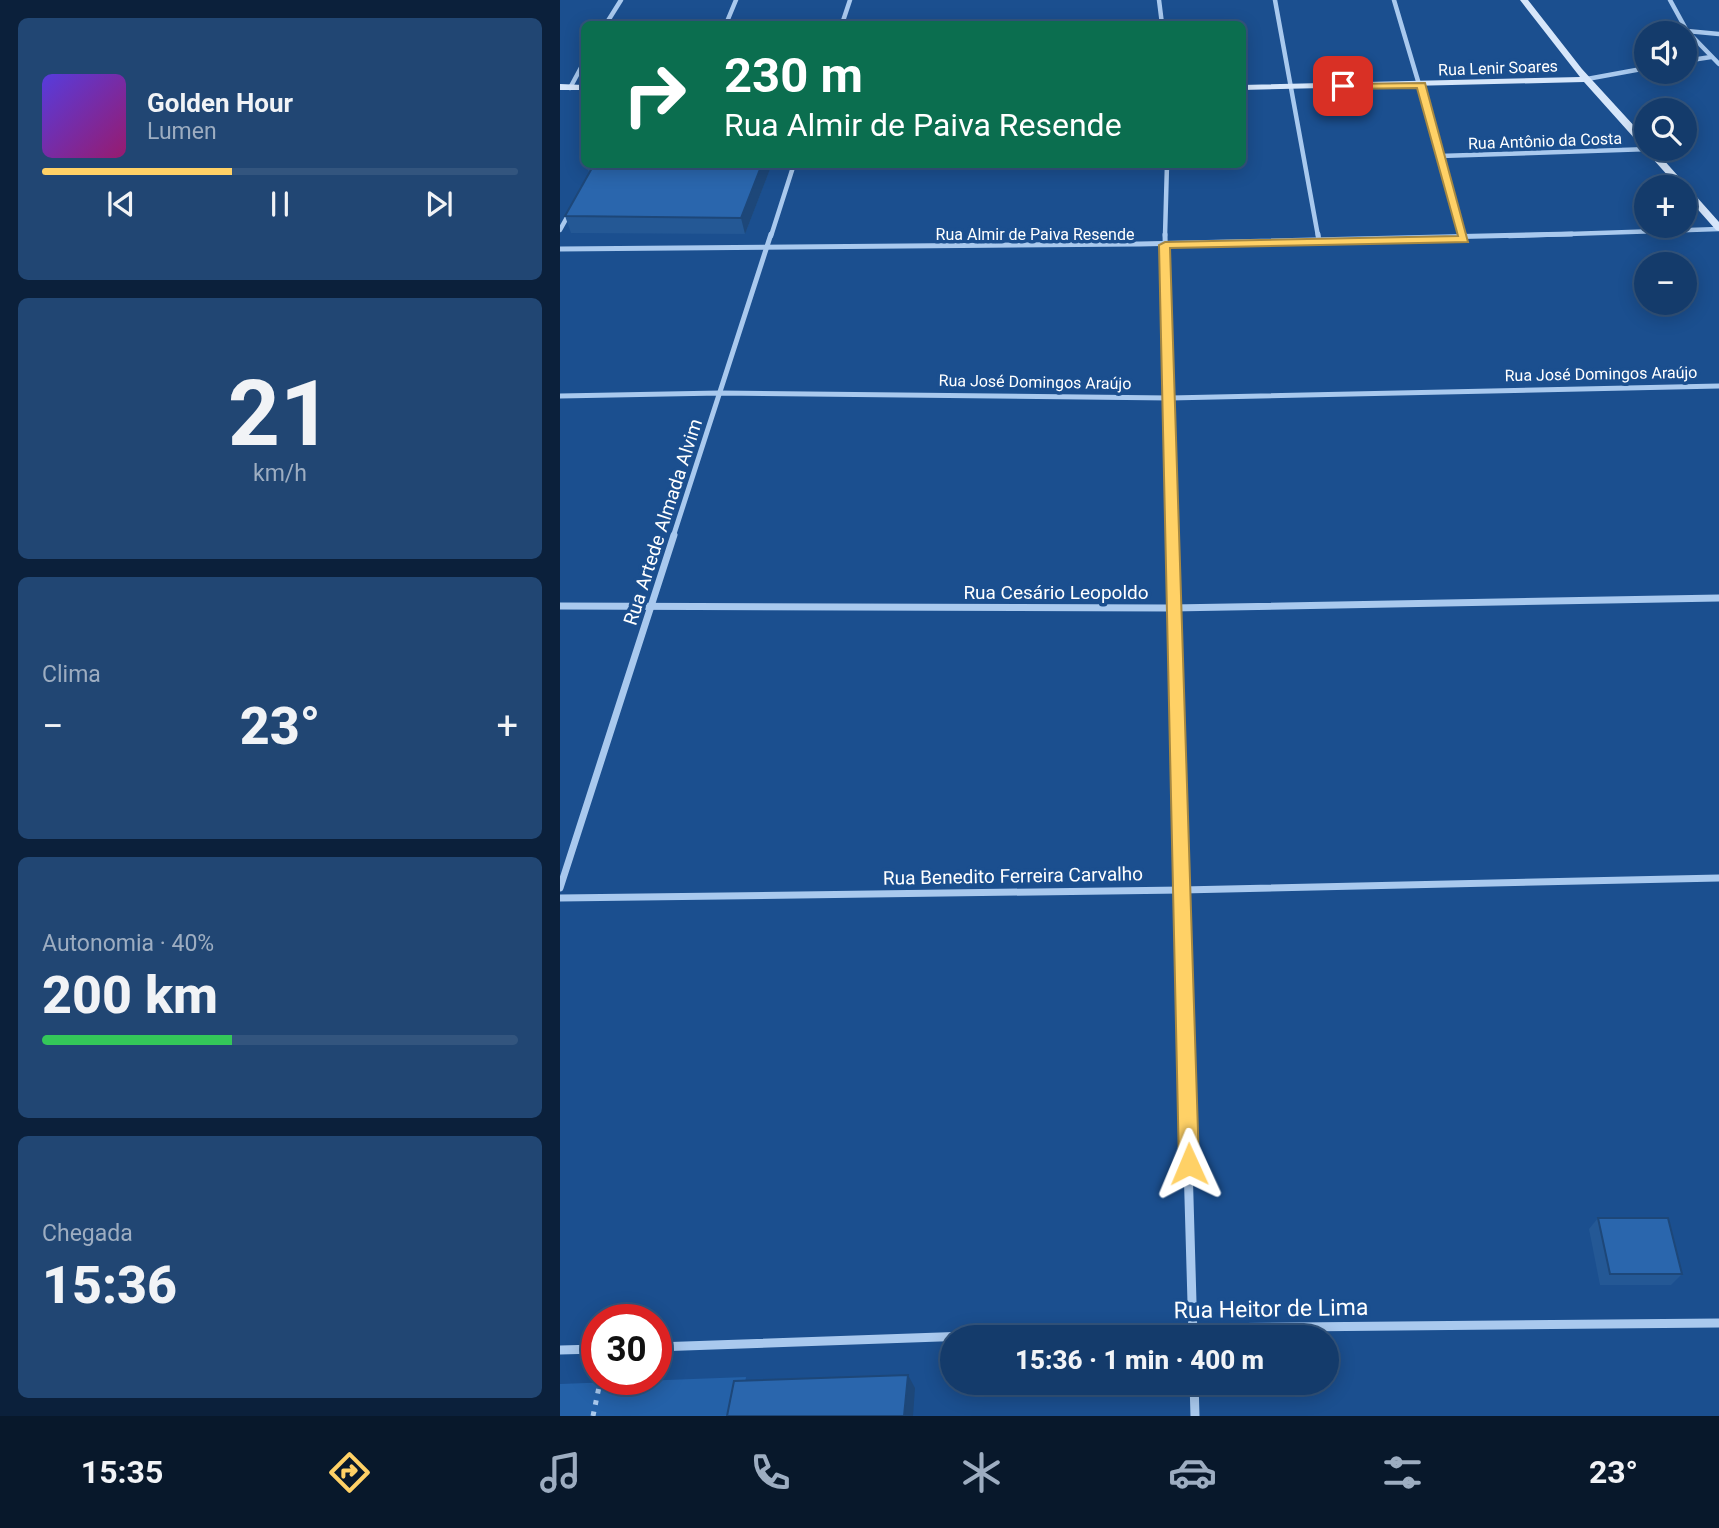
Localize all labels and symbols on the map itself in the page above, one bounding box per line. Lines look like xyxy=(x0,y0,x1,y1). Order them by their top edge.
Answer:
pin xyxy=(1313,56,1373,116)
street label: Rua Lenir Soares xyxy=(1438,56,1558,80)
street label: Rua Antônio da Costa xyxy=(1468,129,1622,153)
street label: Rua Almir de Paiva Resende xyxy=(936,225,1134,244)
street label: Rua José Domingos Araújo xyxy=(1504,363,1698,385)
street label: Rua José Domingos Araújo xyxy=(938,371,1132,393)
street label: Rua Artede Almada Alvim xyxy=(619,416,707,628)
street label: Rua Cesário Leopoldo xyxy=(963,581,1149,604)
street label: Rua Benedito Ferreira Carvalho xyxy=(883,862,1143,890)
position arrow xyxy=(1152,1127,1226,1201)
street label: Rua Heitor de Lima xyxy=(1173,1294,1369,1324)
speed limit sign: 30 xyxy=(581,1304,672,1395)

